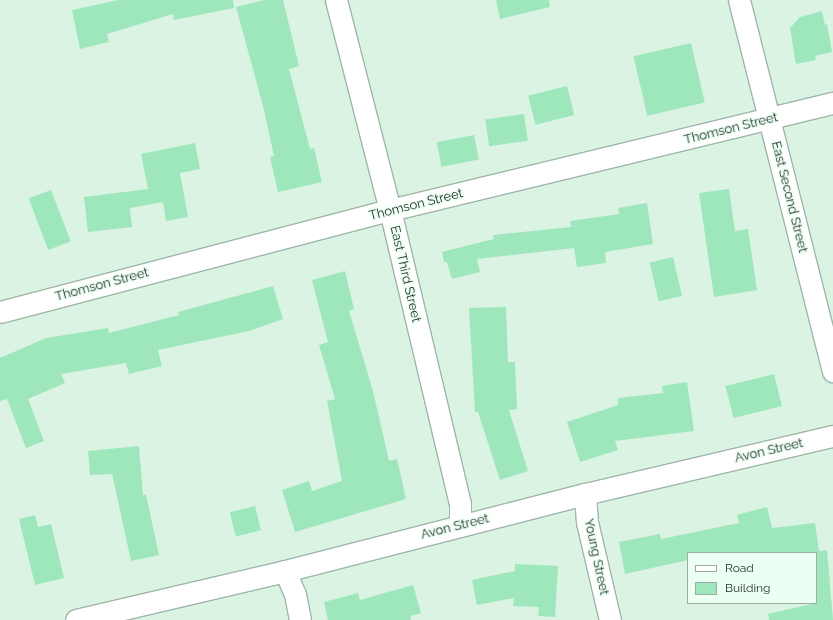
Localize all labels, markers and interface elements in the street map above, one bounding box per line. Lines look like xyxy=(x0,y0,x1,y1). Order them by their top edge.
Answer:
street label: Thomson Street xyxy=(682,110,780,148)
street label: East Second Street xyxy=(768,140,810,254)
street label: Thomson Street xyxy=(367,186,465,224)
street label: East Third Street xyxy=(386,224,424,324)
street label: Thomson Street xyxy=(54,265,150,305)
street label: Avon Street xyxy=(733,436,805,466)
street label: Avon Street xyxy=(419,511,491,543)
street label: Young Street xyxy=(580,517,612,597)
legend xyxy=(687,552,817,604)
text: Road xyxy=(725,561,754,575)
text: Building xyxy=(725,581,771,595)

